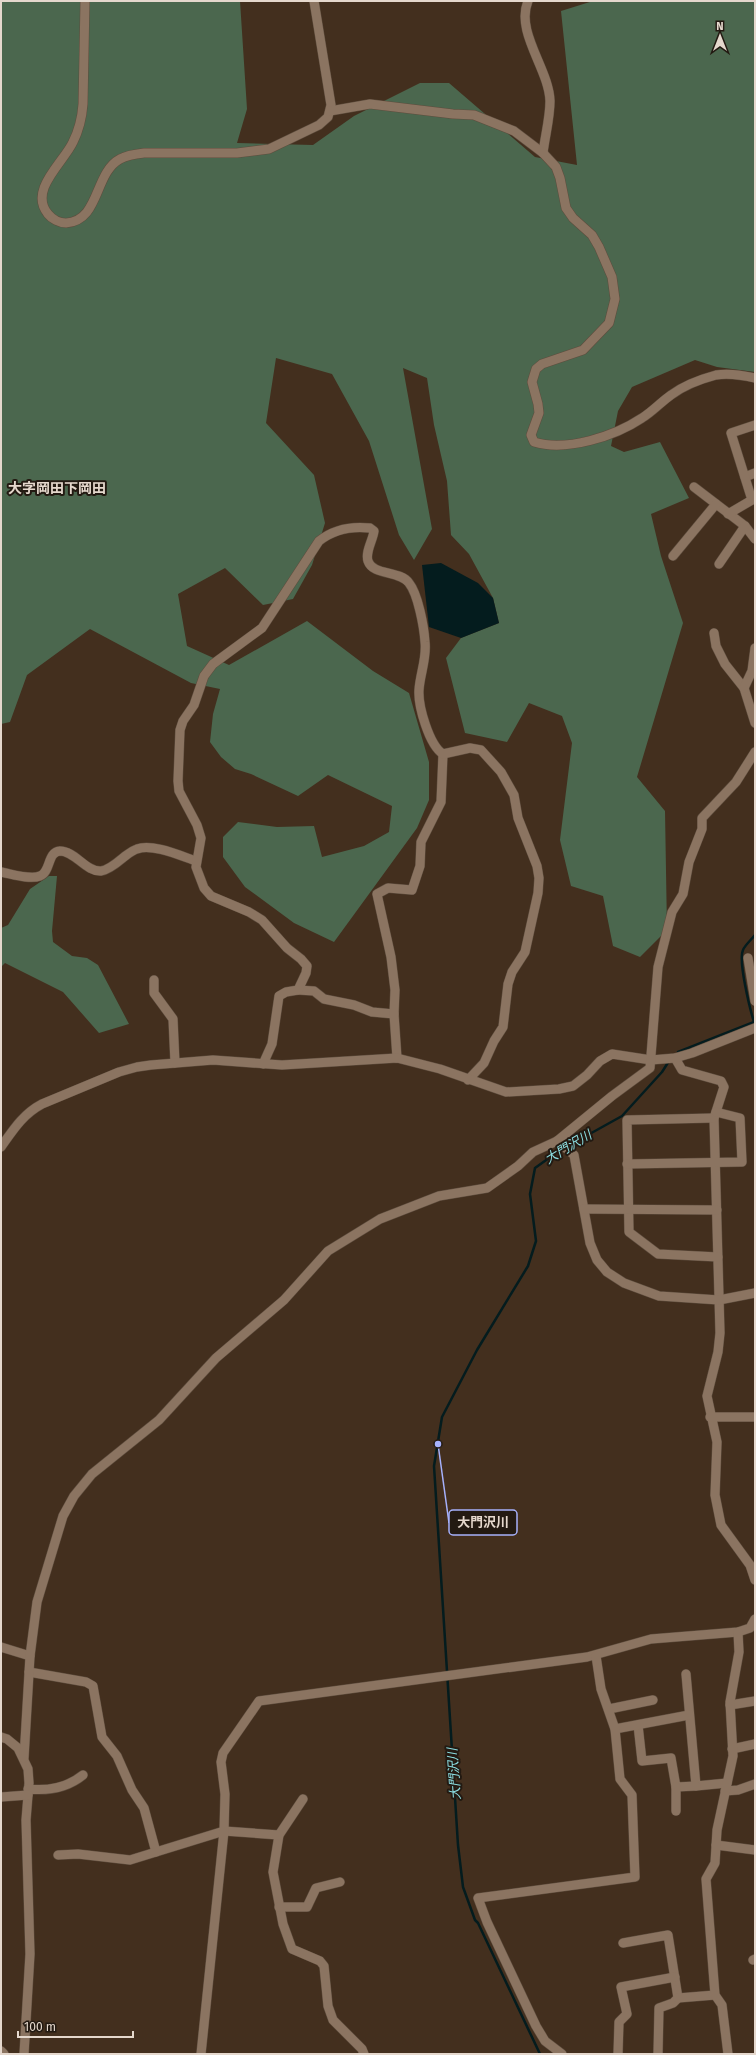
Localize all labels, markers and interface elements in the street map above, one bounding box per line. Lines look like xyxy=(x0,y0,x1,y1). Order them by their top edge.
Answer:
north arrow xyxy=(700,16,740,56)
text: N xyxy=(716,20,724,33)
district label: 大字岡田下岡田 xyxy=(8,480,106,497)
water label: 大門沢川 xyxy=(542,1126,596,1167)
callout: 大門沢川 xyxy=(449,1510,517,1535)
text: 大門沢川 xyxy=(457,1515,509,1530)
water label: 大門沢川 xyxy=(445,1746,463,1800)
scale bar xyxy=(18,2013,133,2039)
text: 100 m xyxy=(24,2020,56,2034)

